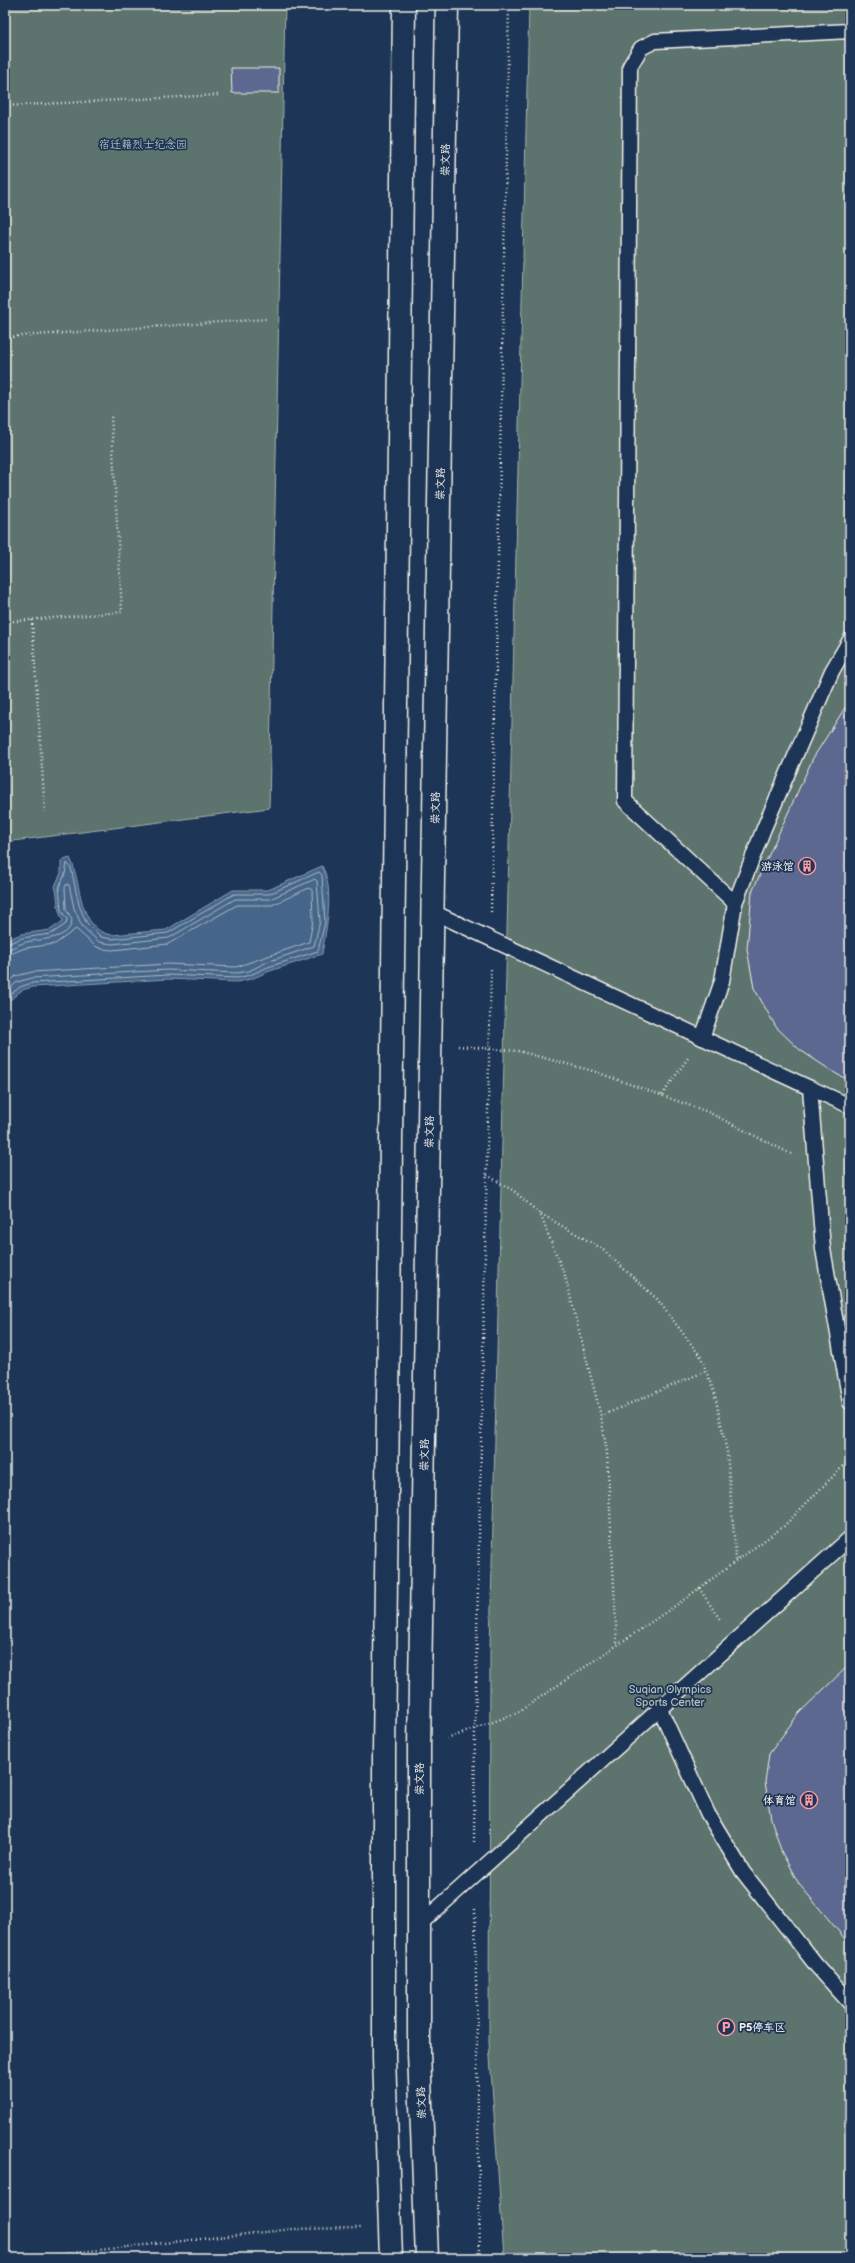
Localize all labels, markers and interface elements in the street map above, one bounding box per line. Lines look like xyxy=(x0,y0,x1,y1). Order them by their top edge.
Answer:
park label: 宿迁籍烈士纪念园 xyxy=(99,138,187,151)
street label: 崇文路 xyxy=(439,143,452,177)
street label: 崇文路 xyxy=(434,467,447,501)
street label: 崇文路 xyxy=(429,791,442,825)
building icon: 游泳馆 xyxy=(797,856,817,876)
place label: 游泳馆 xyxy=(761,860,794,873)
street label: 崇文路 xyxy=(423,1115,436,1149)
street label: 崇文路 xyxy=(418,1438,431,1472)
park label: Suqian Olympics Sports Center xyxy=(629,1683,712,1709)
street label: 崇文路 xyxy=(413,1763,426,1796)
building icon: 体育馆 xyxy=(799,1790,819,1810)
place label: 体育馆 xyxy=(763,1794,796,1807)
parking icon: P5停车区 xyxy=(716,2017,736,2037)
place label: P5停车区 xyxy=(739,2021,785,2034)
street label: 崇文路 xyxy=(414,2086,429,2120)

